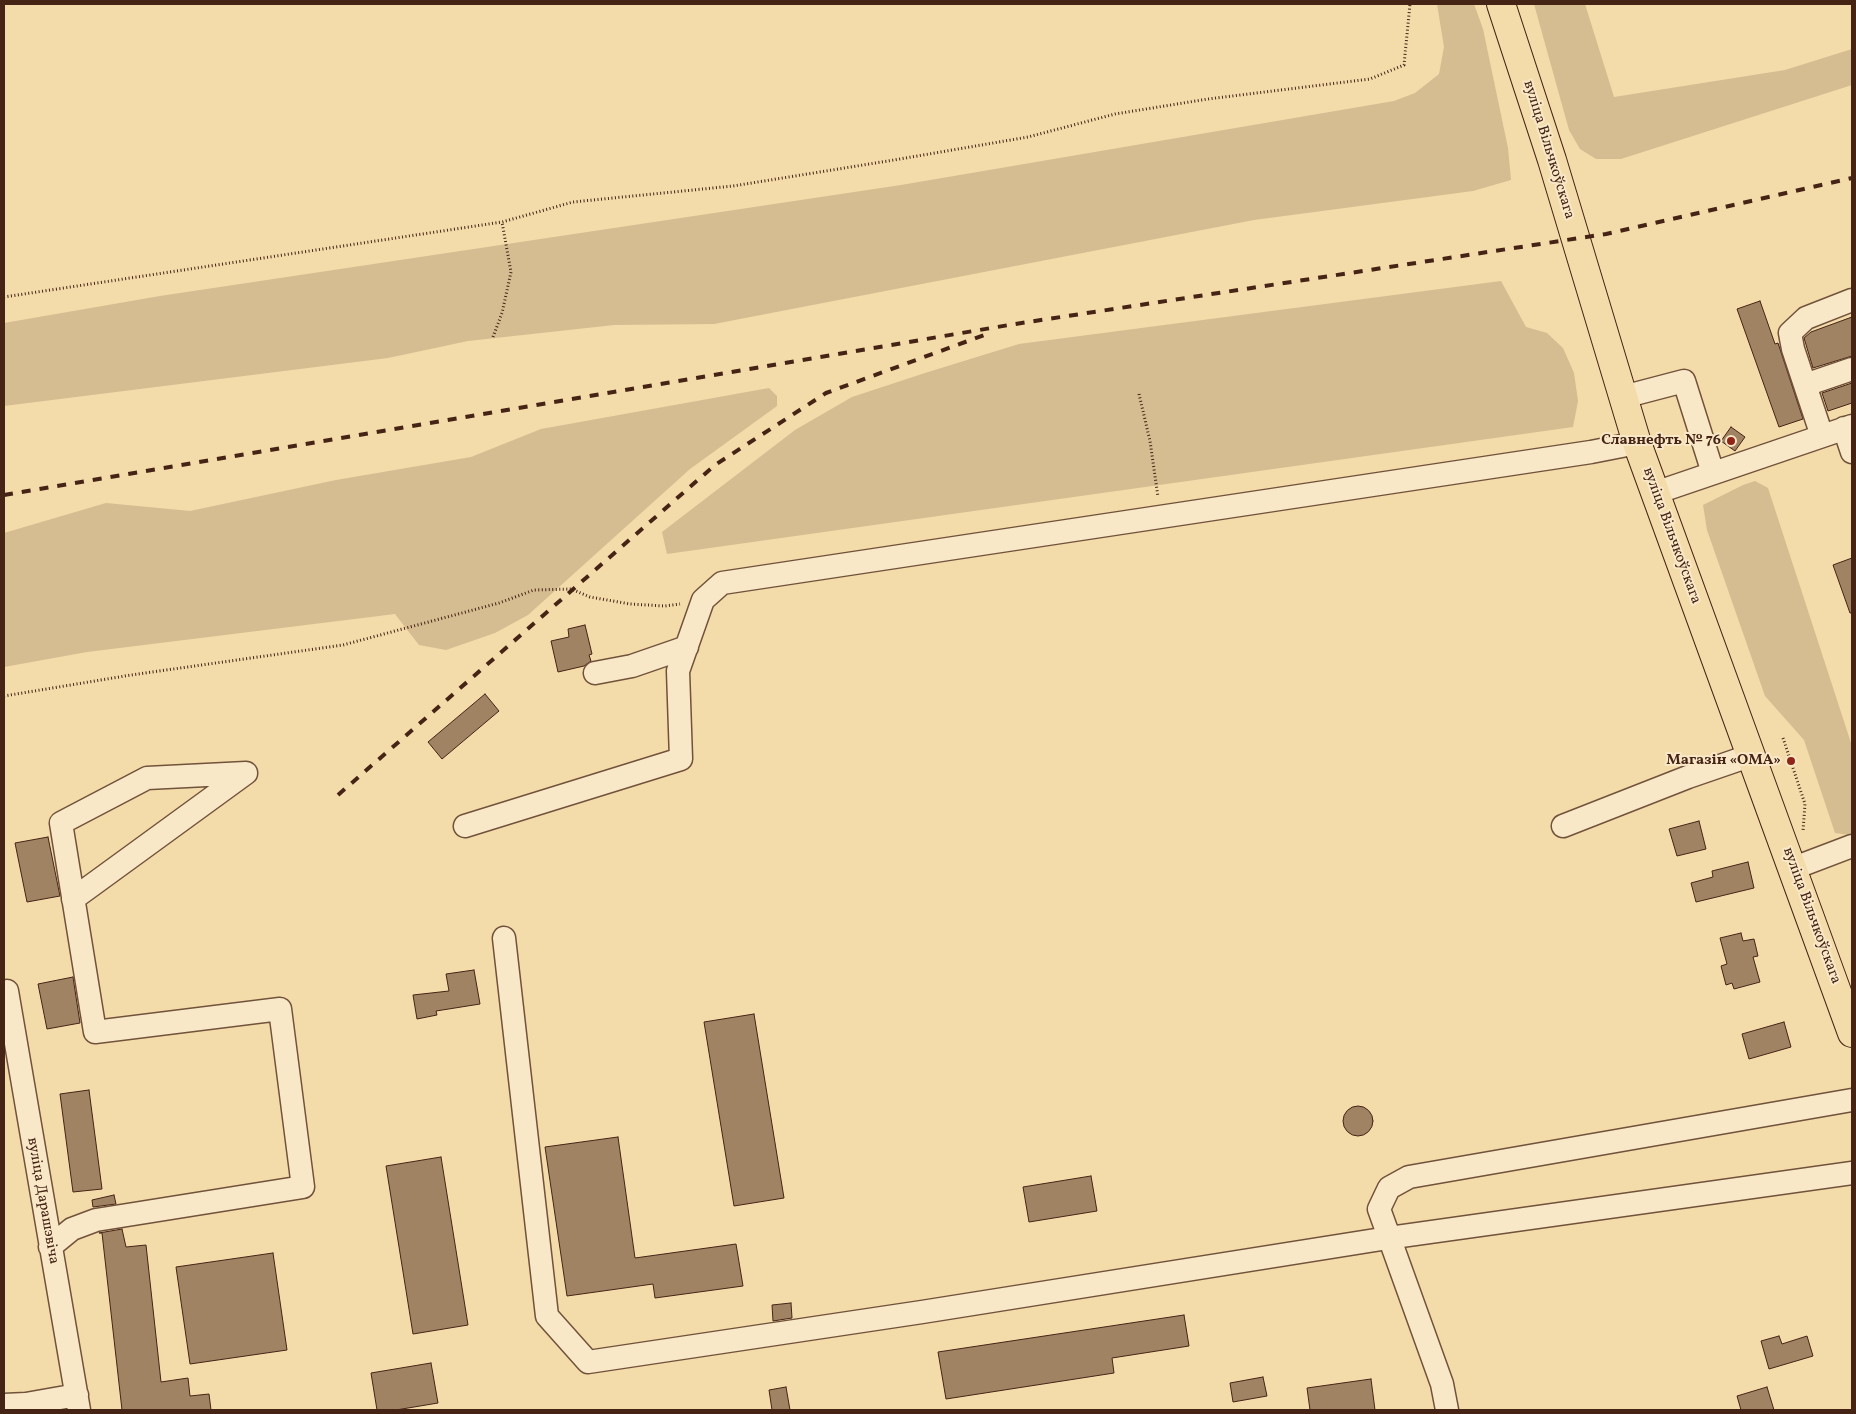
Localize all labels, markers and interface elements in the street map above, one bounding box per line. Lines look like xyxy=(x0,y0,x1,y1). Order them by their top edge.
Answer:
street label: вуліца Вільчкоўскага xyxy=(1518,79,1578,221)
place label: Славнефть № 76 xyxy=(1601,432,1721,450)
marker: Славнефть № 76 xyxy=(1725,435,1737,447)
street label: вуліца Вільчкоўскага xyxy=(1638,465,1704,607)
place label: Магазін «ОМА» xyxy=(1666,752,1781,770)
marker: Магазін «ОМА» xyxy=(1785,755,1797,767)
street label: вуліца Вільчкоўскага xyxy=(1778,845,1844,987)
street label: вуліца Дарашэвіча xyxy=(22,1136,62,1266)

